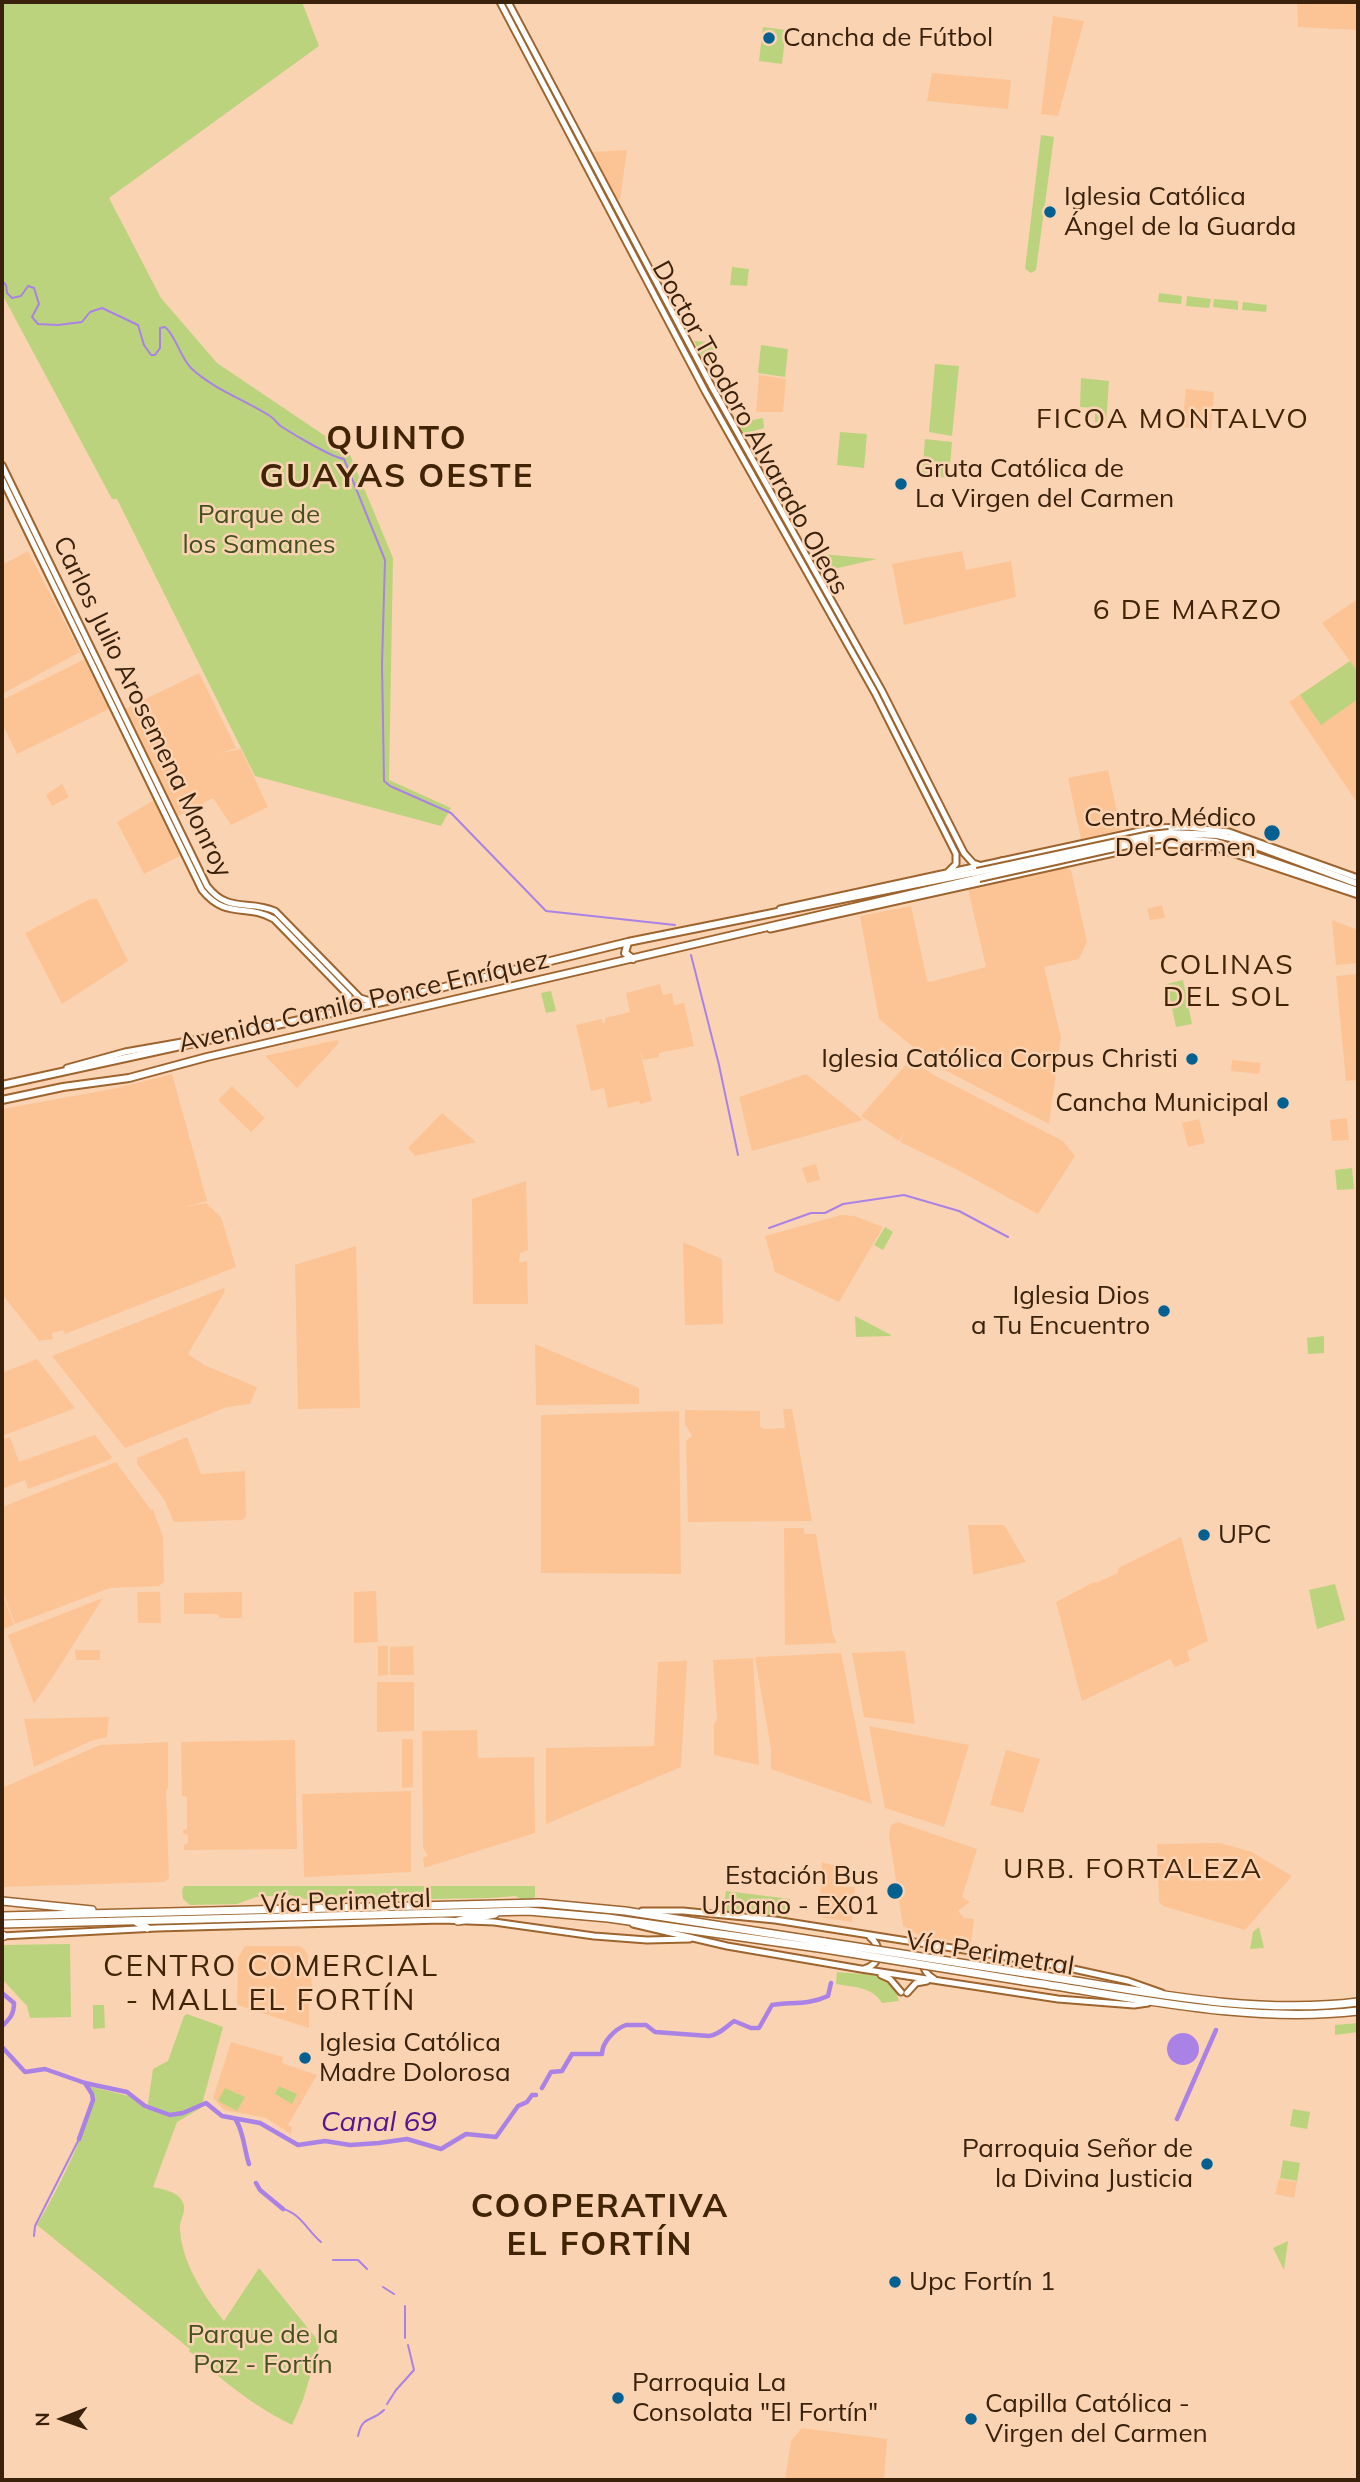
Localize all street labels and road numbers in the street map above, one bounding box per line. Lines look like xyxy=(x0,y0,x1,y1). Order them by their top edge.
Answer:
street label: Doctor Teodoro Alvarado Oleas xyxy=(645,256,855,600)
street label: Carlos Julio Arosemena Monroy xyxy=(46,531,238,883)
street label: Avenida Camilo Ponce Enríquez xyxy=(176,944,552,1060)
street label: Vía Perimetral xyxy=(261,1883,431,1921)
street label: Vía Perimetral xyxy=(904,1925,1076,1983)

